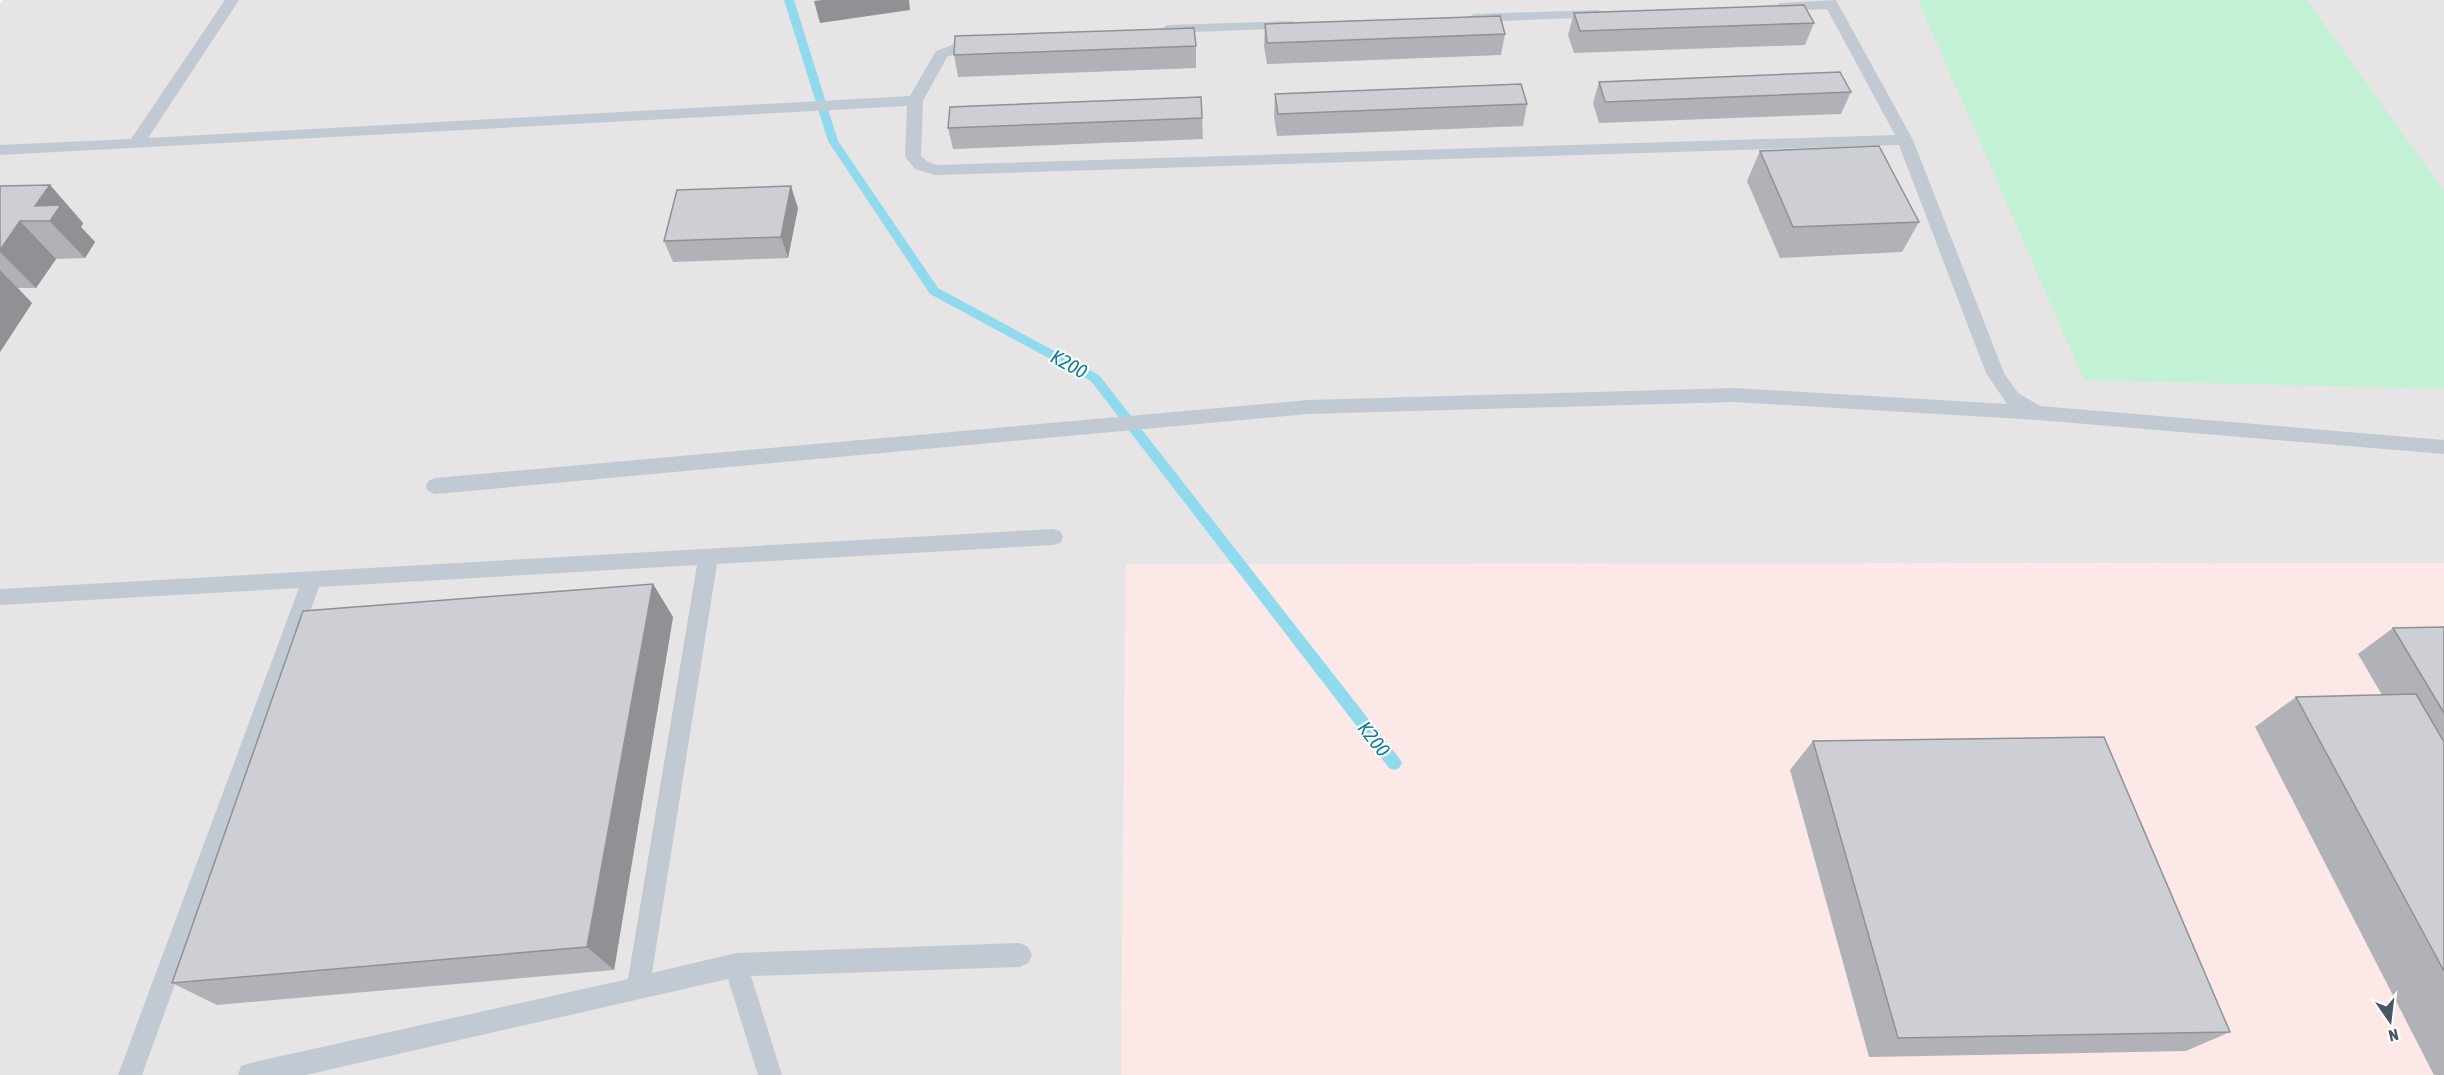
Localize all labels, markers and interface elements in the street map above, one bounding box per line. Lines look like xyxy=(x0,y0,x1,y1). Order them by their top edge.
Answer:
water label: K200 xyxy=(1047,344,1091,383)
water label: K200 xyxy=(1354,717,1395,761)
north arrow xyxy=(2360,991,2420,1051)
text: N xyxy=(2387,1026,2400,1045)

